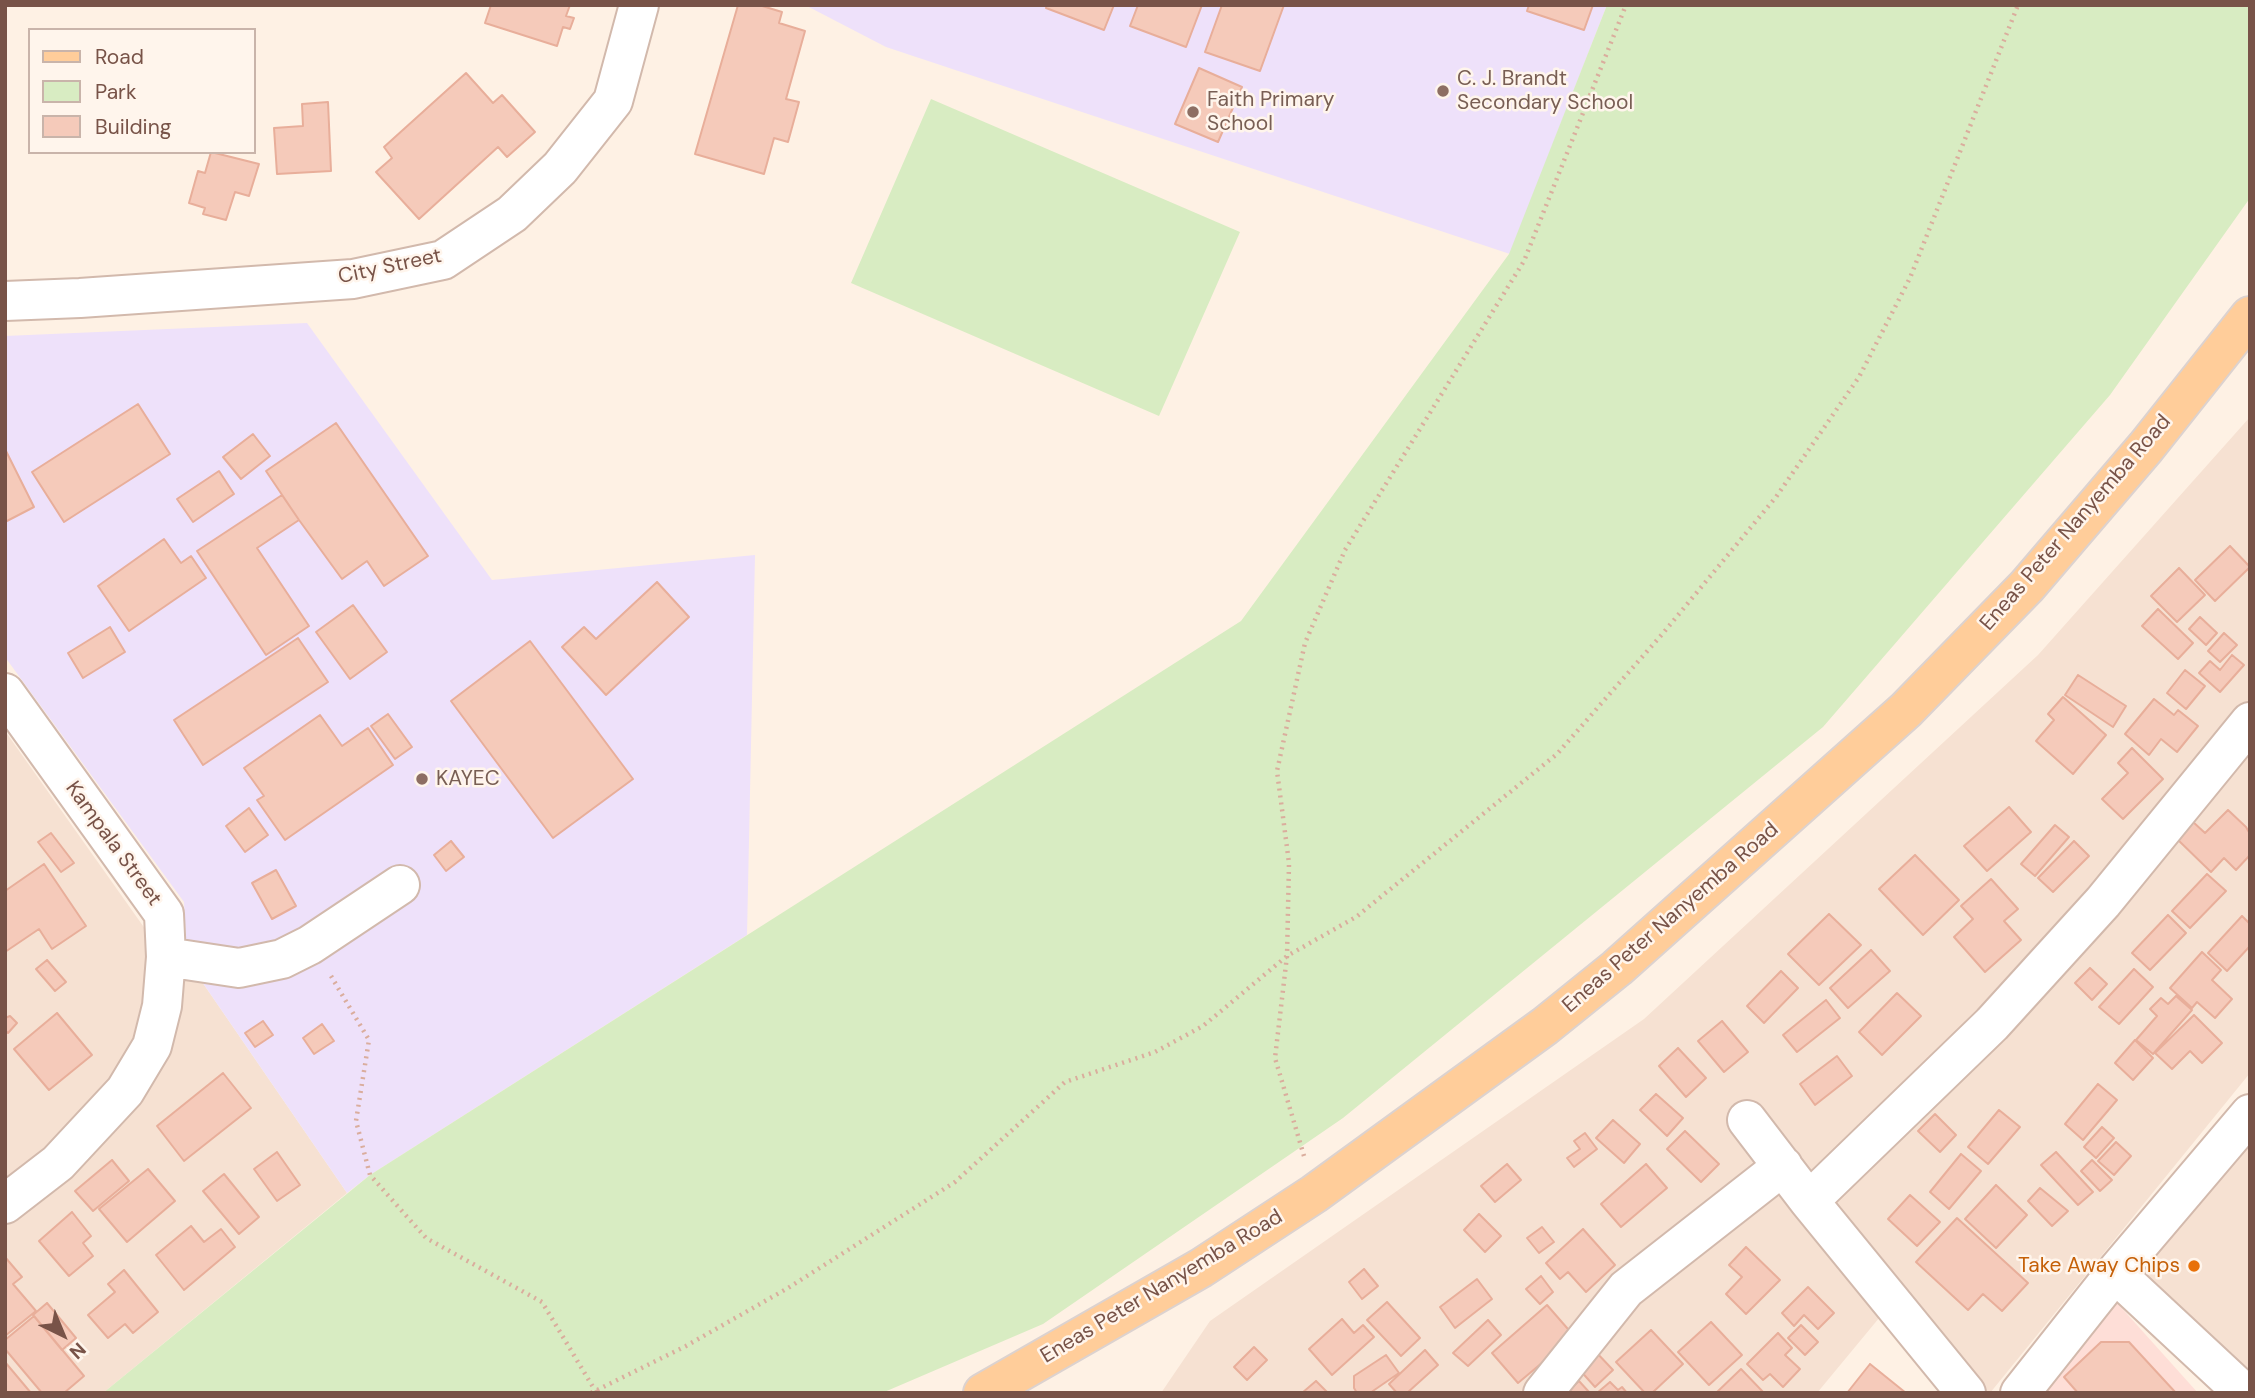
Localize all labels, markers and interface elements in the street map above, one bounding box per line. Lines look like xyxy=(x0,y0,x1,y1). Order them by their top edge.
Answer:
legend xyxy=(28,28,256,154)
text: Road xyxy=(95,43,144,71)
place label: C. J. Brandt Secondary School xyxy=(1457,66,1633,116)
text: Park xyxy=(95,78,136,106)
marker: C. J. Brandt Secondary School xyxy=(1435,83,1451,99)
place label: Faith Primary School xyxy=(1207,87,1334,137)
marker: Faith Primary School xyxy=(1185,104,1201,120)
text: Building xyxy=(95,113,171,141)
street label: City Street xyxy=(336,244,444,290)
street label: Eneas Peter Nanyemba Road xyxy=(1975,410,2177,636)
place label: KAYEC xyxy=(436,766,500,792)
marker: KAYEC xyxy=(414,771,430,787)
street label: Kampala Street xyxy=(59,777,167,911)
street label: Eneas Peter Nanyemba Road xyxy=(1558,817,1784,1019)
street label: Eneas Peter Nanyemba Road xyxy=(1036,1205,1288,1369)
place label: Take Away Chips xyxy=(2018,1253,2180,1279)
marker: Take Away Chips xyxy=(2186,1258,2202,1274)
north arrow xyxy=(28,1300,98,1370)
text: N xyxy=(64,1337,91,1365)

